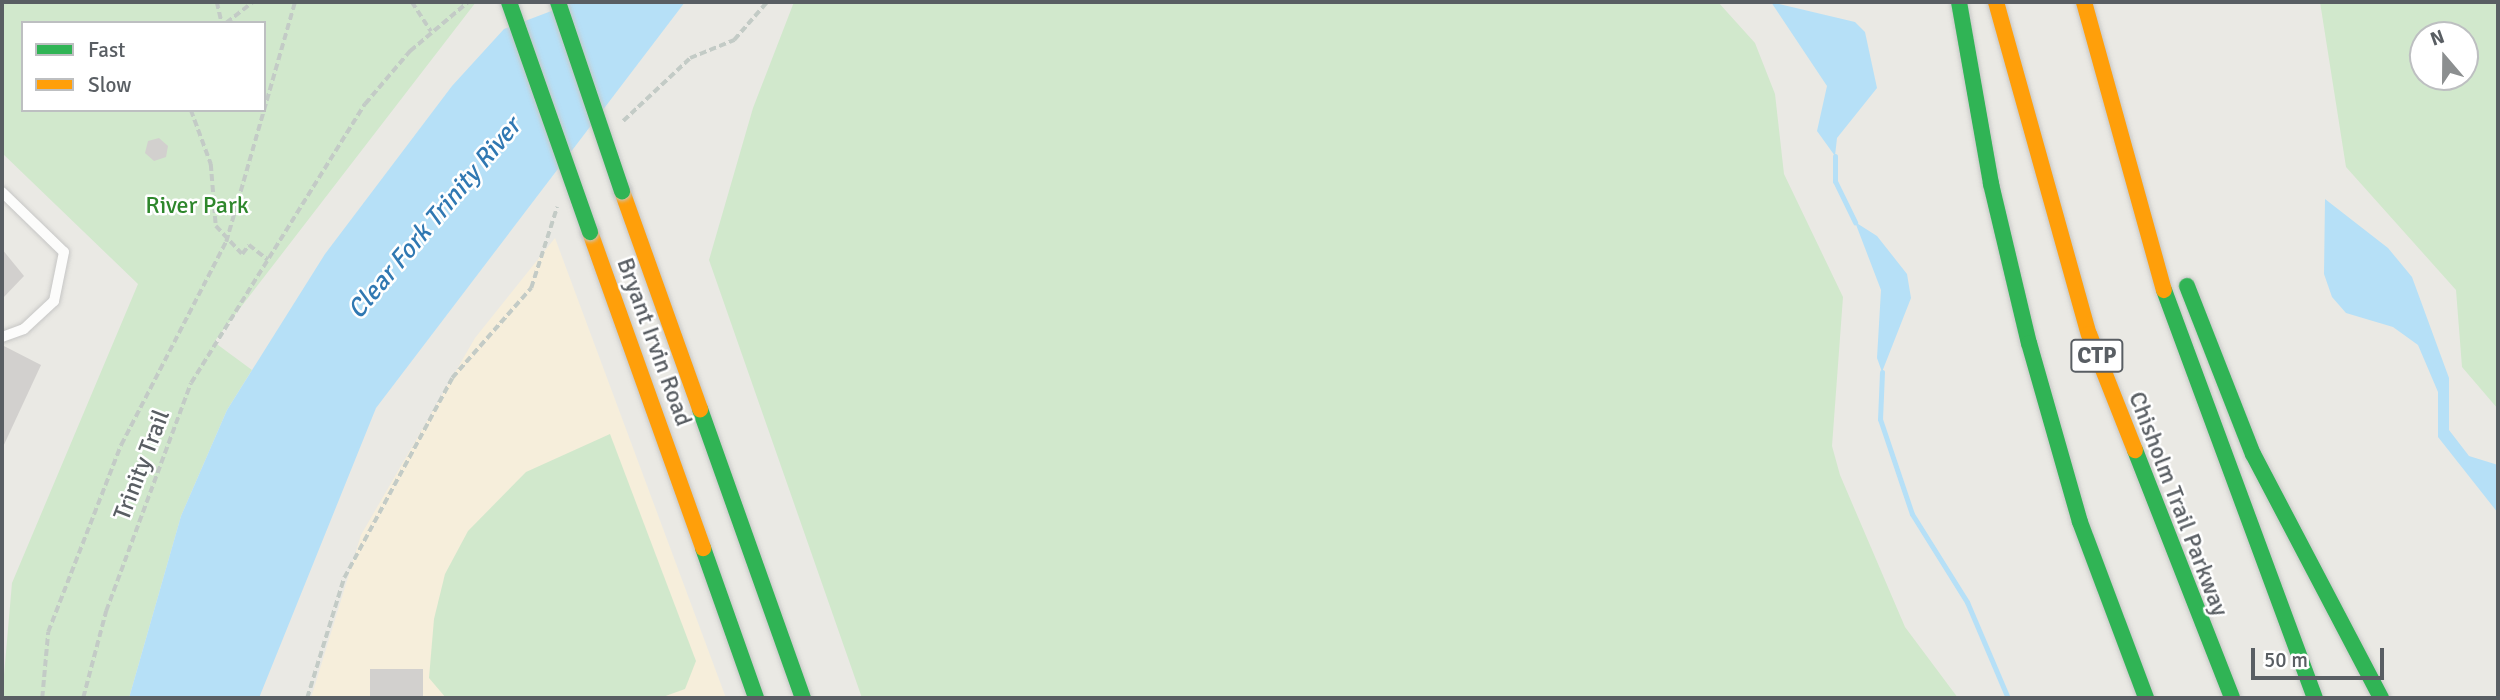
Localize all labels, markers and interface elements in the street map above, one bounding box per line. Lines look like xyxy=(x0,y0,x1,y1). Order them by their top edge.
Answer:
legend xyxy=(21,21,266,112)
north arrow xyxy=(2409,21,2479,91)
text: N xyxy=(2427,25,2448,52)
text: Fast xyxy=(88,37,125,63)
text: Slow xyxy=(88,72,132,98)
water label: Clear Fork Trinity River xyxy=(342,112,528,326)
park label: River Park xyxy=(145,192,249,220)
street label: Bryant Irvin Road xyxy=(610,254,698,430)
road number: CTP xyxy=(2069,336,2125,376)
street label: Chisholm Trail Parkway xyxy=(2122,388,2234,620)
street label: Trinity Trail xyxy=(108,406,176,524)
scale bar xyxy=(2255,634,2388,678)
text: 50 m xyxy=(2264,647,2308,673)

